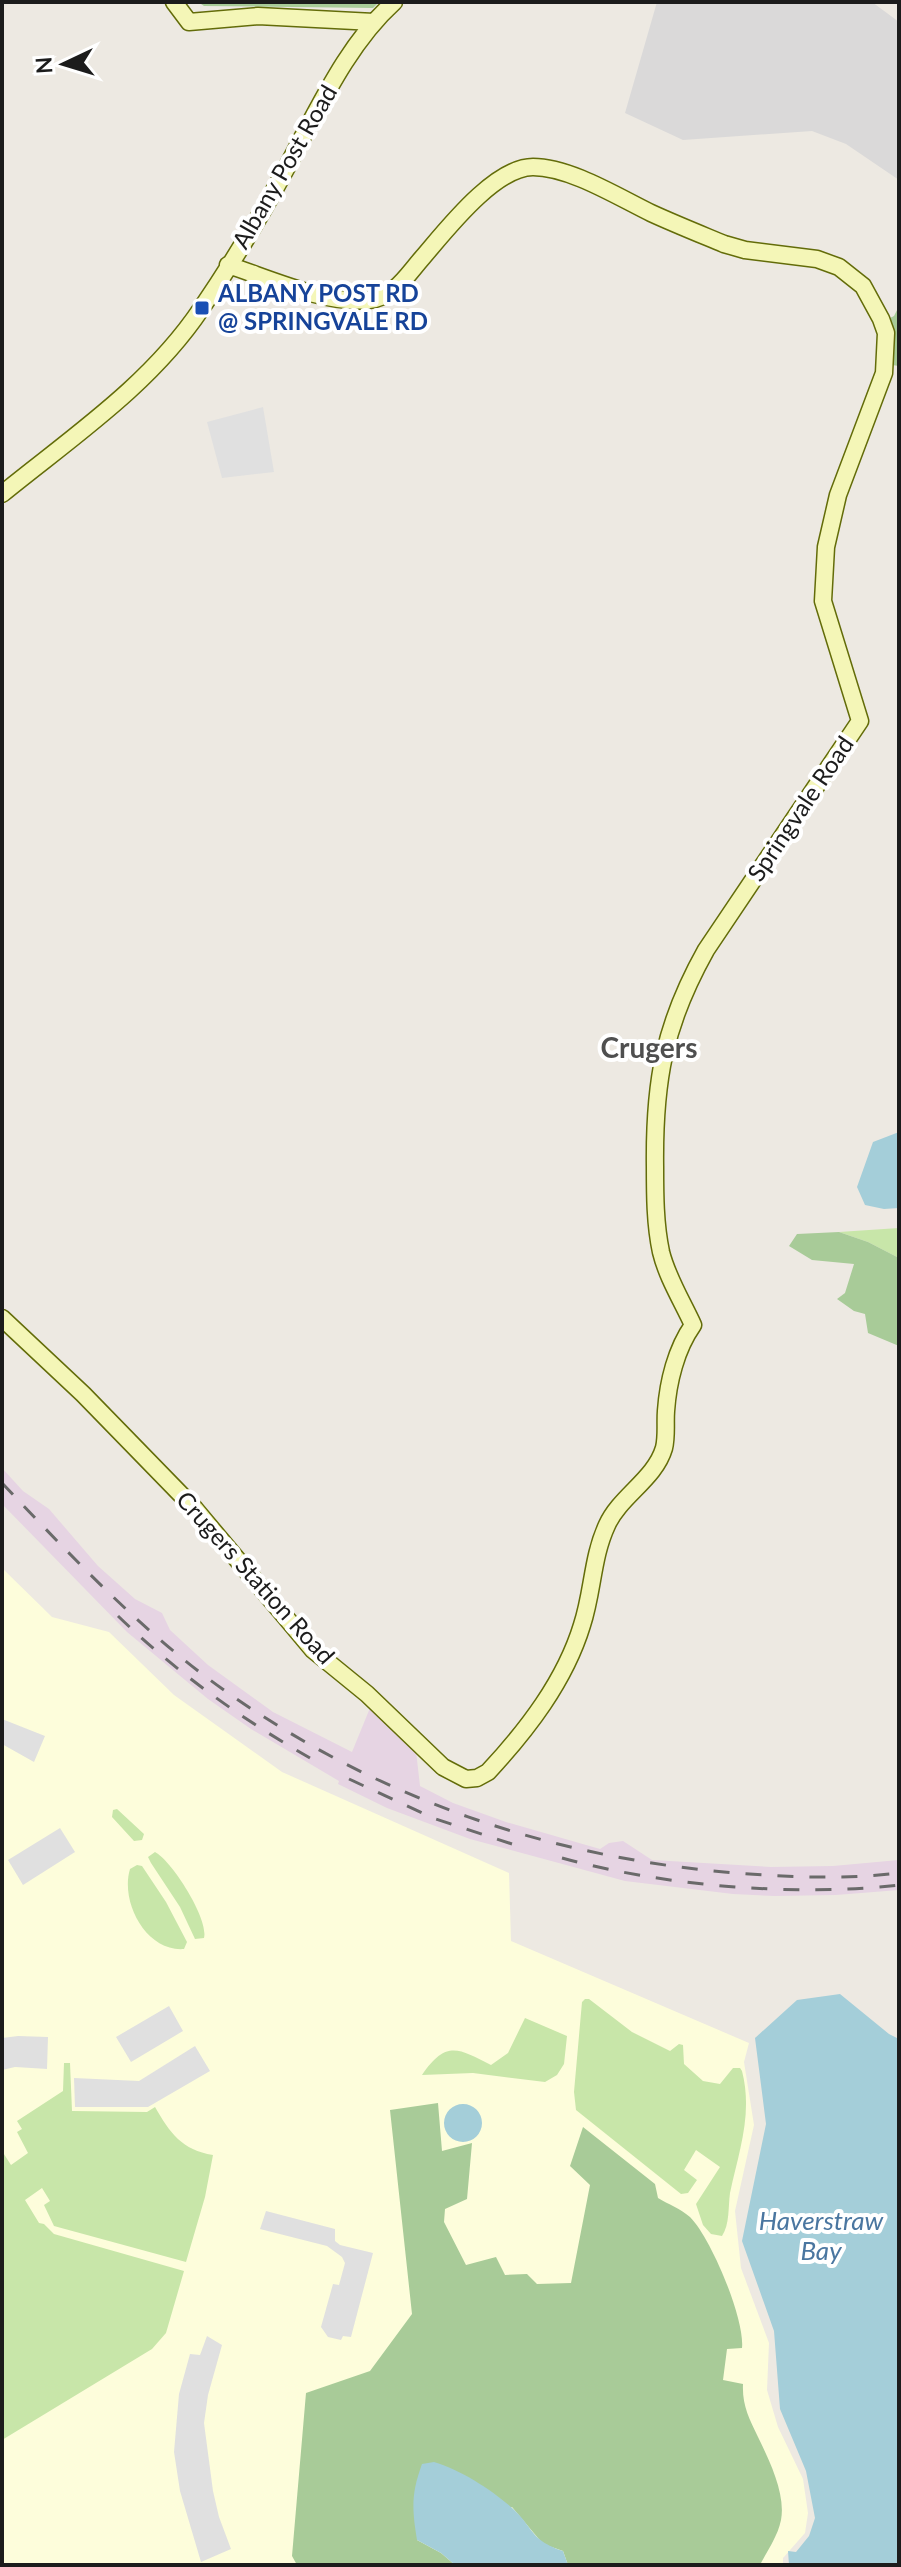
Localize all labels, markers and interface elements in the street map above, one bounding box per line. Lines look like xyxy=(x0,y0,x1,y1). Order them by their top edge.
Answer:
north arrow xyxy=(24,24,104,104)
text: N xyxy=(29,56,58,75)
street label: Albany Post Road xyxy=(225,79,342,253)
place label: ALBANY POST RD @ SPRINGVALE RD xyxy=(217,278,428,335)
marker: ALBANY POST RD @ SPRINGVALE RD xyxy=(193,299,211,317)
street label: Springvale Road xyxy=(741,730,859,886)
district label: Crugers xyxy=(601,1030,697,1064)
street label: Crugers Station Road xyxy=(171,1485,341,1669)
water label: Haverstraw Bay xyxy=(759,2204,885,2266)

